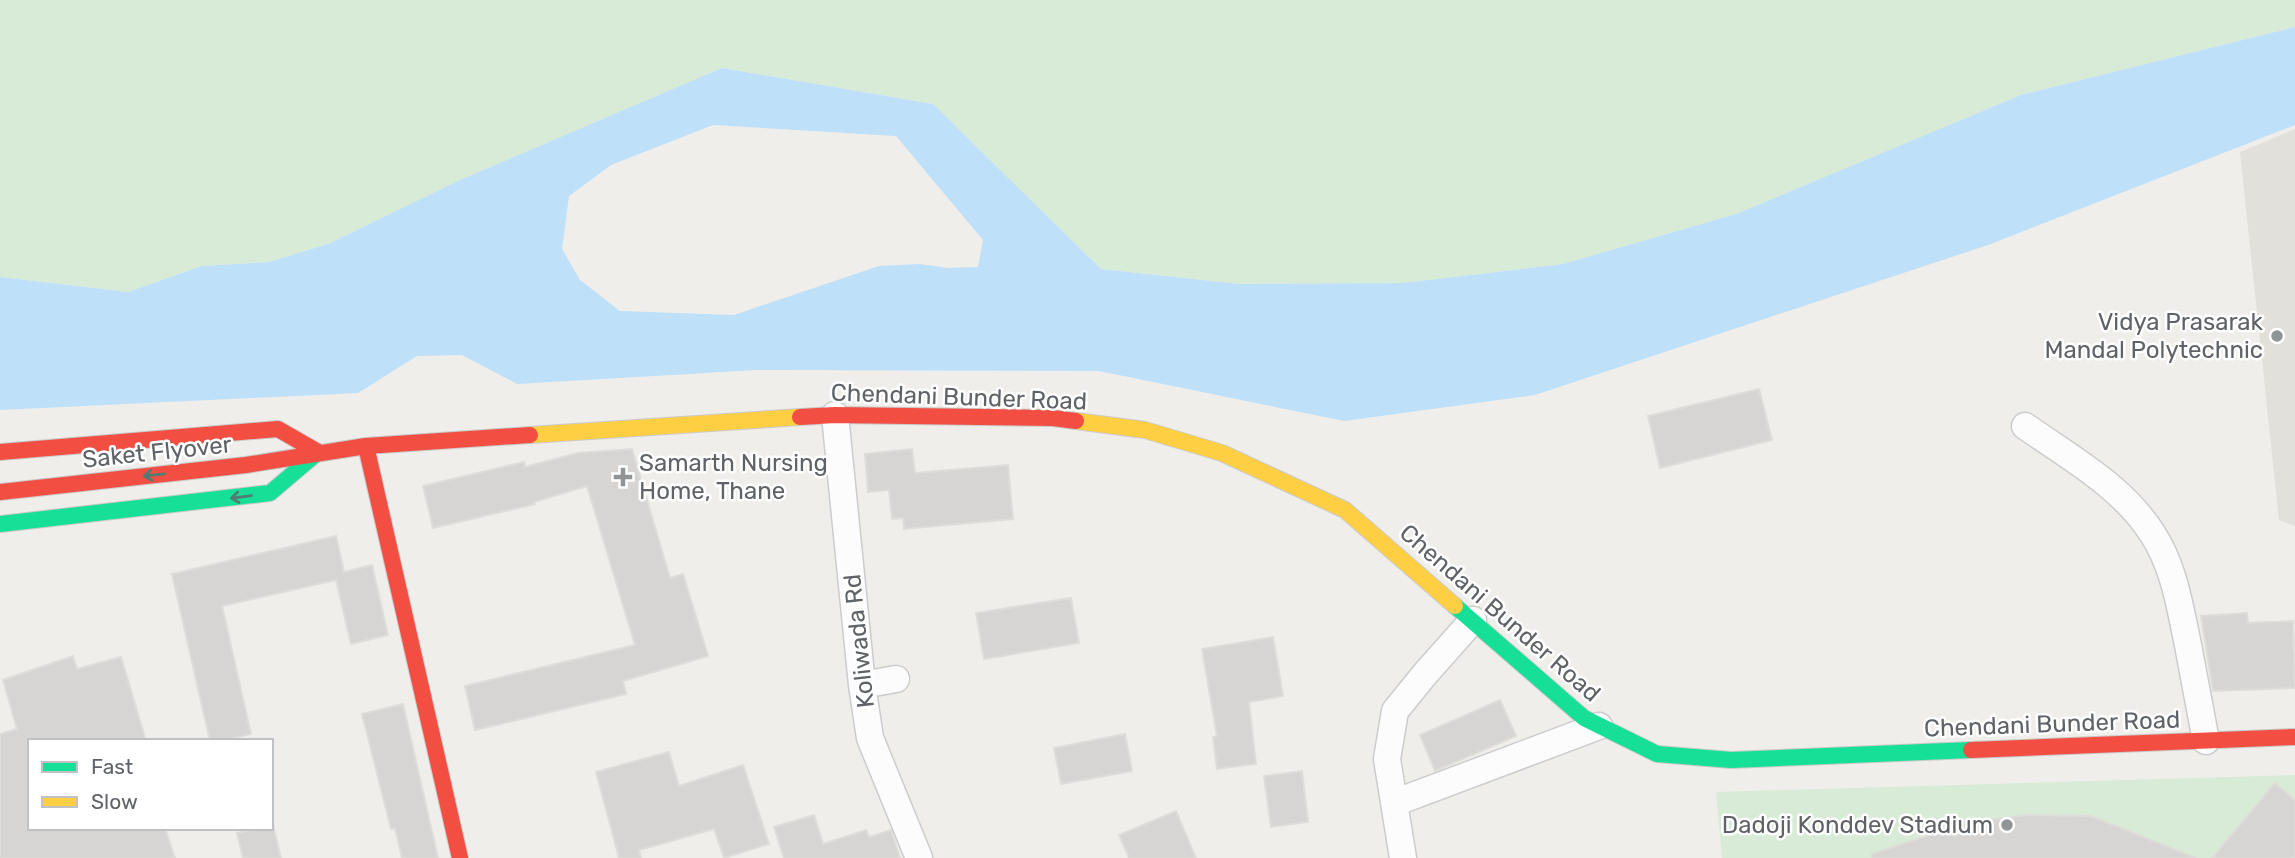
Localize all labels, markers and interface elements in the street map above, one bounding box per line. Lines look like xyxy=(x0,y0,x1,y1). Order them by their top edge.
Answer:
place label: Vidya Prasarak Mandal Polytechnic xyxy=(2045,308,2264,364)
marker: Vidya Prasarak Mandal Polytechnic xyxy=(2269,328,2285,344)
street label: Chendani Bunder Road xyxy=(830,379,1088,415)
street label: Saket Flyover xyxy=(81,430,233,474)
place label: Samarth Nursing Home, Thane xyxy=(639,449,828,505)
marker: Samarth Nursing Home, Thane xyxy=(613,467,633,487)
one-way arrow xyxy=(143,469,166,482)
one-way arrow xyxy=(230,490,253,503)
street label: Chendani Bunder Road xyxy=(1394,518,1606,708)
street label: Koliwada Rd xyxy=(838,573,880,709)
street label: Chendani Bunder Road xyxy=(1923,706,2181,742)
legend xyxy=(28,739,273,830)
text: Fast xyxy=(91,754,133,779)
text: Slow xyxy=(91,789,138,814)
place label: Dadoji Konddev Stadium xyxy=(1722,811,1993,839)
marker: Dadoji Konddev Stadium xyxy=(1999,817,2015,833)

